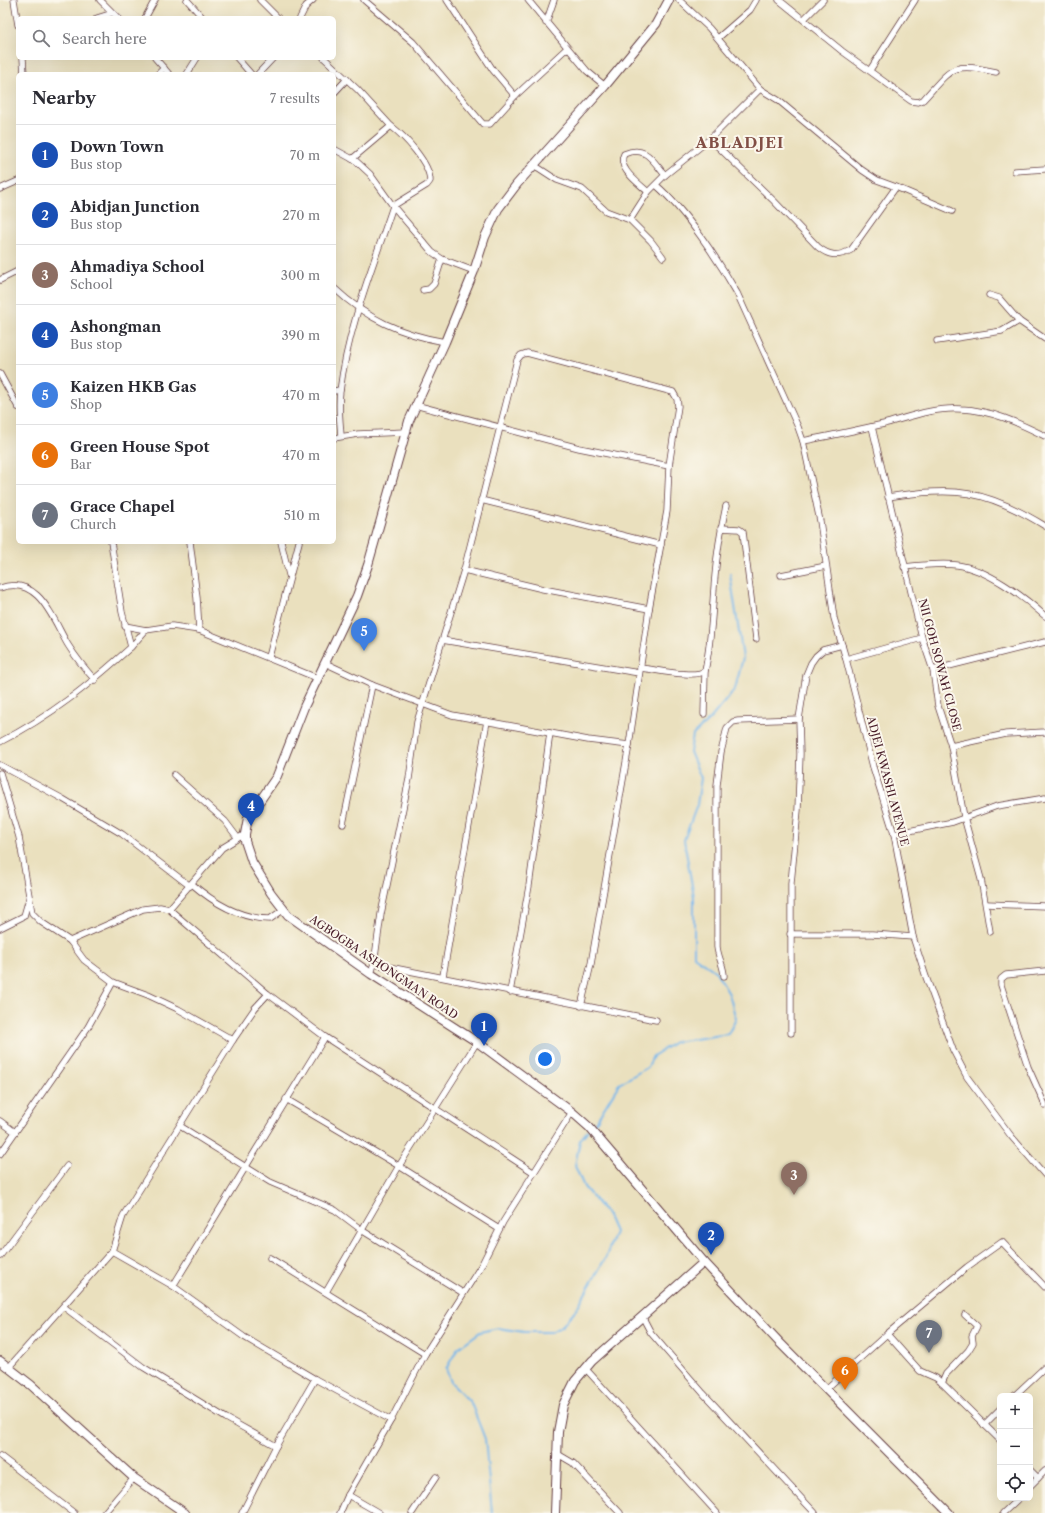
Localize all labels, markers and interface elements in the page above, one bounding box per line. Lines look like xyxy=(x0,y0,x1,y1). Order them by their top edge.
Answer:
search box xyxy=(16,16,336,60)
icon: search xyxy=(30,27,52,49)
text: Search here xyxy=(62,29,147,48)
text: Nearby xyxy=(32,88,96,108)
text: 7 results xyxy=(270,90,320,106)
district label: ABLADJEI xyxy=(695,133,784,152)
text: Down Town xyxy=(70,137,164,156)
text: 1 xyxy=(42,147,48,163)
text: 70 m xyxy=(290,147,320,163)
text: Bus stop xyxy=(70,156,122,172)
text: Abidjan Junction xyxy=(70,197,200,216)
text: 2 xyxy=(41,207,49,223)
text: 270 m xyxy=(282,207,320,223)
text: Bus stop xyxy=(70,216,122,232)
text: Ahmadiya School xyxy=(70,257,204,276)
text: 3 xyxy=(41,267,49,283)
text: 300 m xyxy=(281,267,320,283)
text: School xyxy=(70,276,113,292)
text: Ashongman xyxy=(70,317,161,336)
text: 4 xyxy=(41,327,49,343)
text: 390 m xyxy=(281,327,320,343)
text: Bus stop xyxy=(70,336,122,352)
text: Kaizen HKB Gas xyxy=(70,377,196,396)
text: 5 xyxy=(41,387,49,403)
text: 470 m xyxy=(282,387,320,403)
text: Shop xyxy=(70,396,102,412)
text: Green House Spot xyxy=(70,437,209,456)
text: 6 xyxy=(41,447,49,463)
text: 470 m xyxy=(282,447,320,463)
text: Bar xyxy=(70,456,91,472)
text: Grace Chapel xyxy=(70,497,175,516)
text: 7 xyxy=(42,507,48,523)
text: 510 m xyxy=(284,507,320,523)
text: Church xyxy=(70,516,116,532)
street label: NII GOH SOWAH CLOSE xyxy=(916,597,965,733)
pin: 5 xyxy=(351,618,377,651)
street label: ADJEI KWASHI AVENUE xyxy=(864,713,912,848)
pin: 4 xyxy=(238,793,264,826)
street label: AGBOGBA ASHONGMAN ROAD xyxy=(306,911,461,1022)
pin: 1 xyxy=(471,1013,497,1046)
your location xyxy=(535,1049,555,1069)
pin: 3 xyxy=(781,1162,807,1195)
pin: 2 xyxy=(698,1222,724,1255)
pin: 7 xyxy=(916,1320,942,1353)
pin: 6 xyxy=(832,1357,858,1390)
map controls xyxy=(997,1393,1033,1501)
button: + xyxy=(997,1393,1033,1429)
button: − xyxy=(997,1429,1033,1465)
button: locate xyxy=(997,1465,1033,1501)

